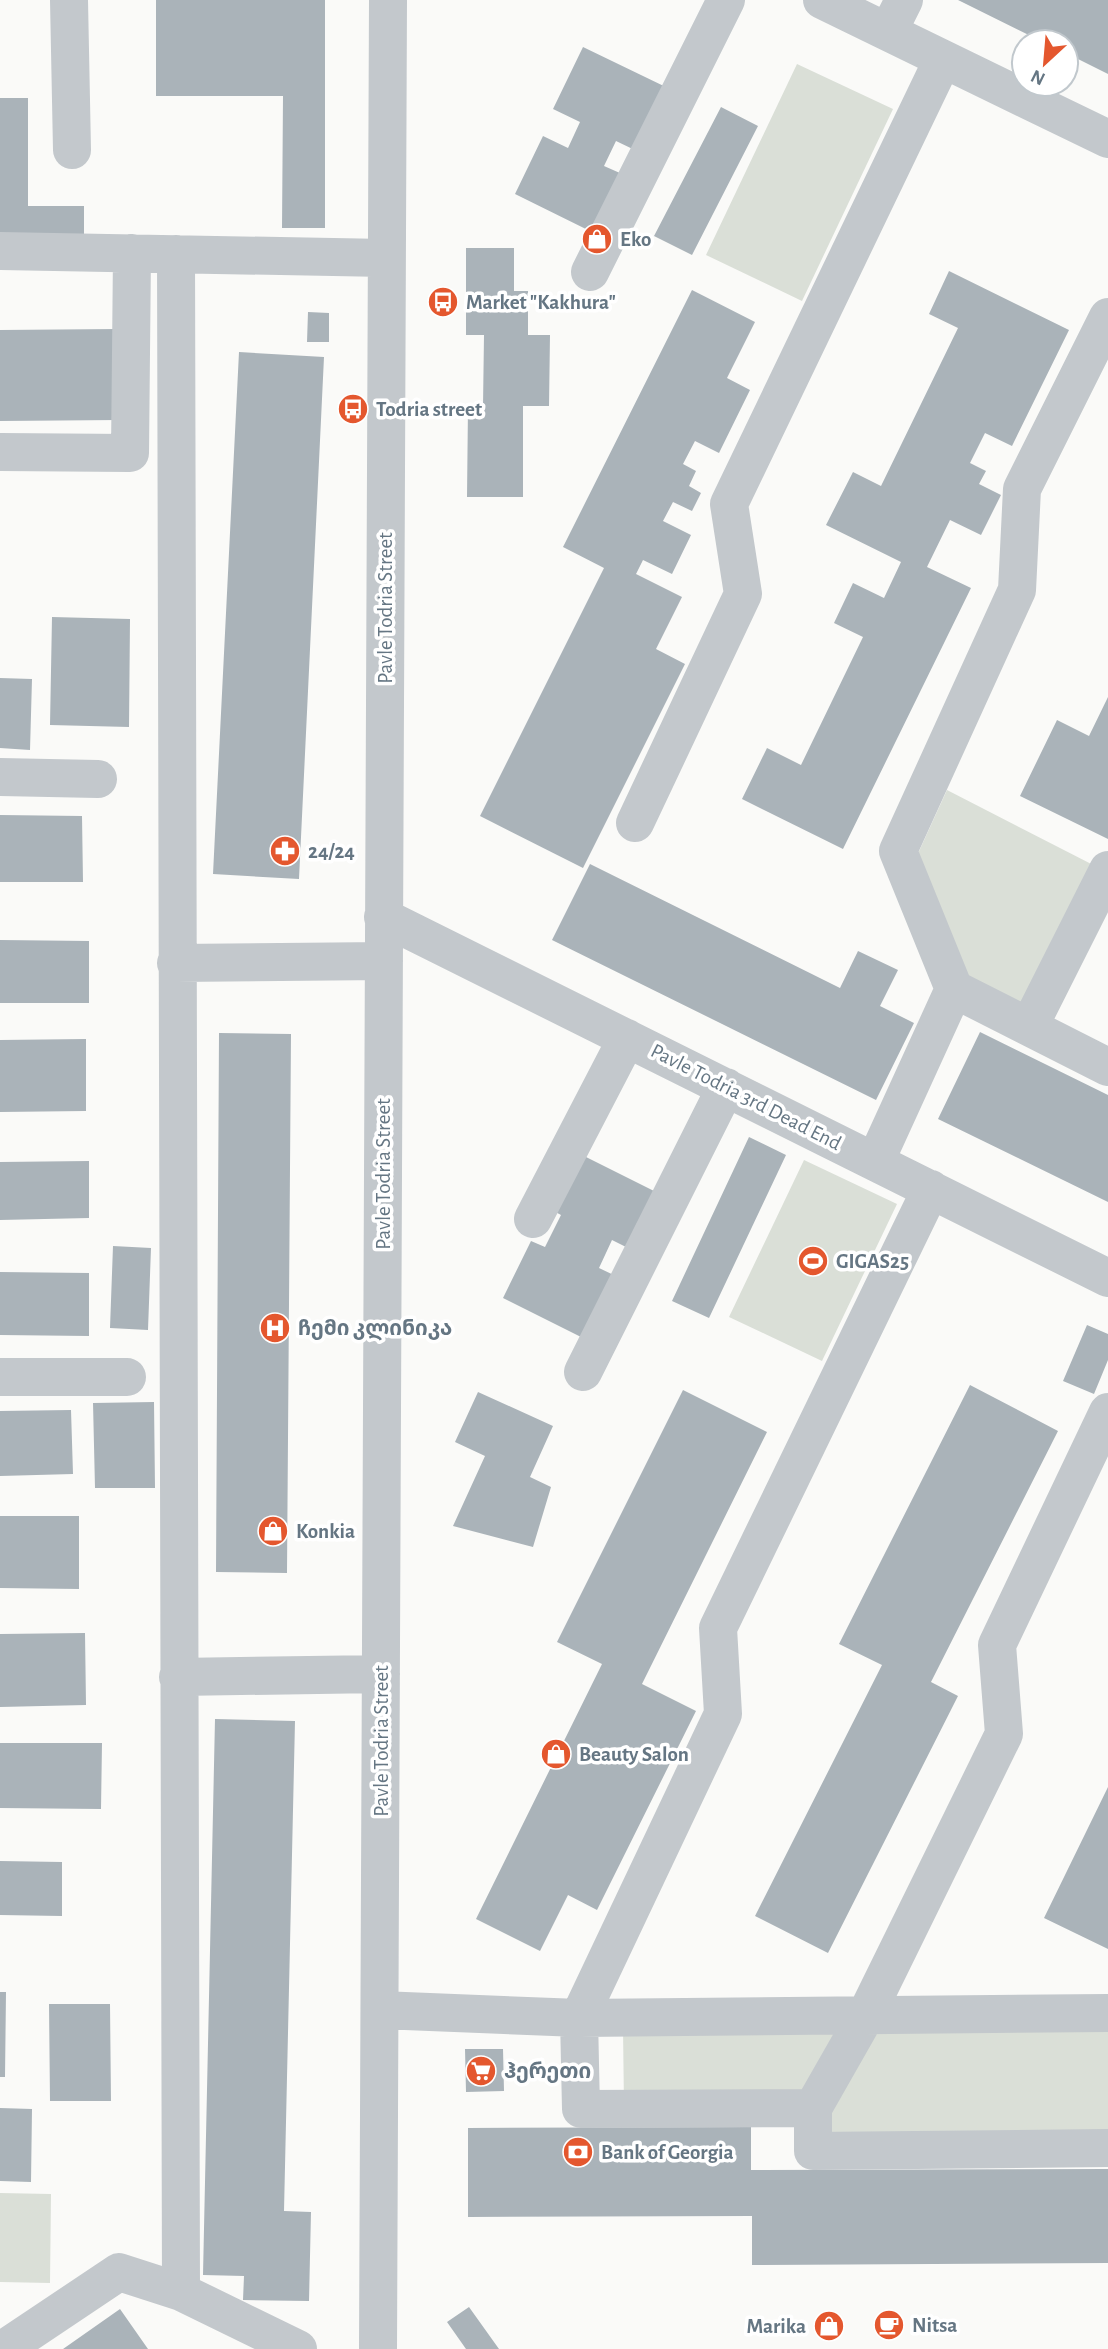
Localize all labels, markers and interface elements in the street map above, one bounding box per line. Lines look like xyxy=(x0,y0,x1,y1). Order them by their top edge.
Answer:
north arrow xyxy=(1010,28,1080,98)
text: N xyxy=(1028,65,1048,88)
shop icon: Eko xyxy=(580,222,614,256)
place label: Eko xyxy=(620,229,651,250)
bus stop icon: Market "Kakhura" xyxy=(426,285,460,319)
place label: Market "Kakhura" xyxy=(466,292,616,313)
bus stop icon: Todria street xyxy=(336,392,370,426)
place label: Todria street xyxy=(376,399,482,420)
street label: Pavle Todria Street xyxy=(375,532,396,684)
pharmacy icon: 24/24 xyxy=(268,834,302,868)
place label: 24/24 xyxy=(308,841,355,862)
street label: Pavle Todria 3rd Dead End xyxy=(647,1040,845,1154)
street label: Pavle Todria Street xyxy=(373,1098,394,1250)
sports icon: GIGAS25 xyxy=(796,1244,830,1278)
place label: GIGAS25 xyxy=(836,1251,909,1272)
hospital icon: ჩემი კლინიკა xyxy=(258,1311,292,1345)
place label: ჩემი კლინიკა xyxy=(298,1318,452,1341)
shop icon: Konkia xyxy=(256,1514,290,1548)
place label: Konkia xyxy=(296,1521,355,1542)
street label: Pavle Todria Street xyxy=(371,1665,392,1817)
shop icon: Beauty Salon xyxy=(539,1737,573,1771)
place label: Beauty Salon xyxy=(579,1744,689,1765)
supermarket icon: ჰერეთი xyxy=(464,2054,498,2088)
place label: ჰერეთი xyxy=(504,2061,591,2083)
bank icon: Bank of Georgia xyxy=(561,2135,595,2169)
place label: Bank of Georgia xyxy=(601,2142,734,2163)
cafe icon: Nitsa xyxy=(872,2308,906,2342)
shop icon: Marika xyxy=(812,2309,846,2343)
place label: Nitsa xyxy=(912,2315,957,2336)
place label: Marika xyxy=(747,2316,806,2337)

